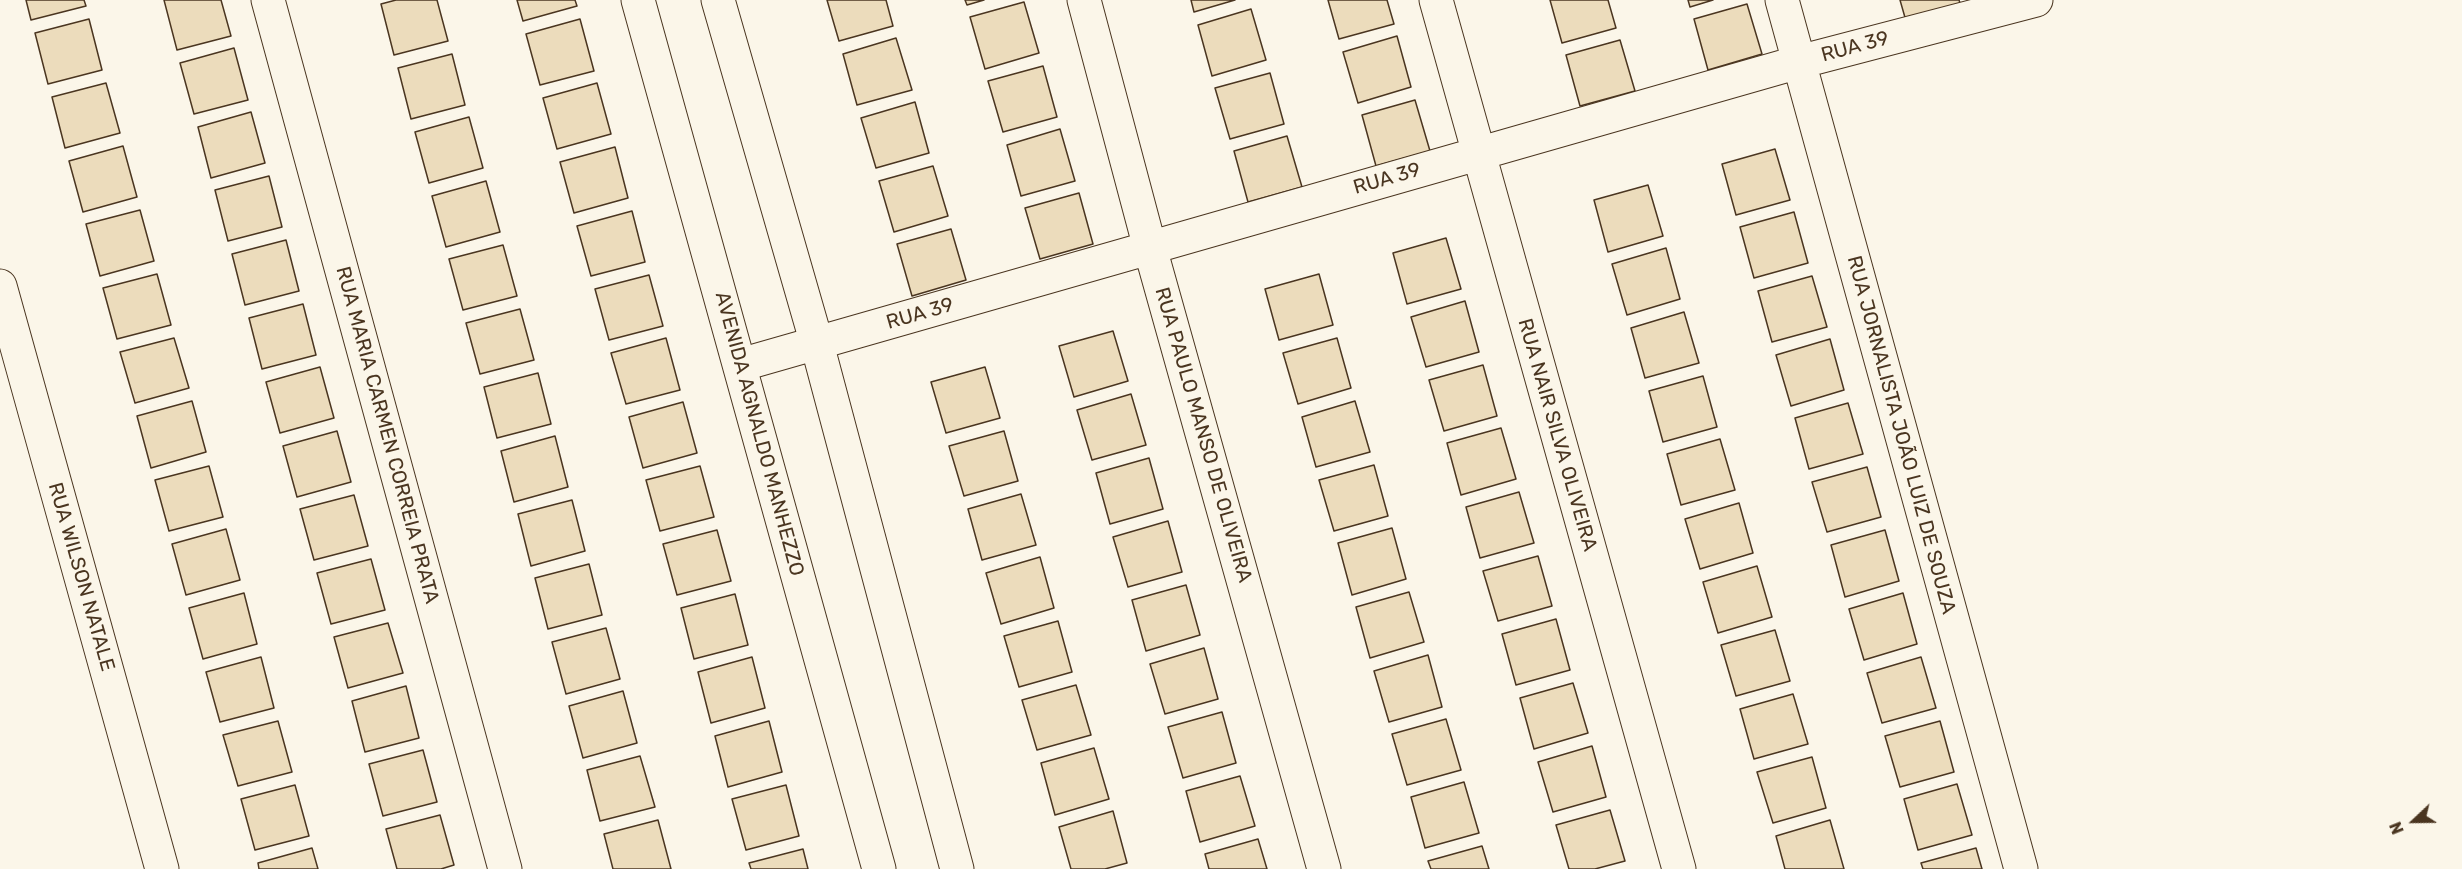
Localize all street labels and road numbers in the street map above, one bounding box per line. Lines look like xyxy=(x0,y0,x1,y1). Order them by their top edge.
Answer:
street label: RUA 39 xyxy=(1819,26,1891,68)
street label: RUA 39 xyxy=(1351,158,1423,200)
street label: RUA JORNALISTA JOÃO LUIZ DE SOUZA xyxy=(1841,253,1961,617)
street label: RUA MARIA CARMEN CORREIA PRATA xyxy=(330,264,444,606)
street label: RUA PAULO MANSO DE OLIVEIRA xyxy=(1149,285,1257,585)
street label: AVENIDA AGNALDO MANHEZZO xyxy=(709,289,809,579)
street label: RUA 39 xyxy=(884,293,956,335)
street label: RUA NAIR SILVA OLIVEIRA xyxy=(1512,316,1602,554)
street label: RUA WILSON NATALE xyxy=(43,480,119,674)

